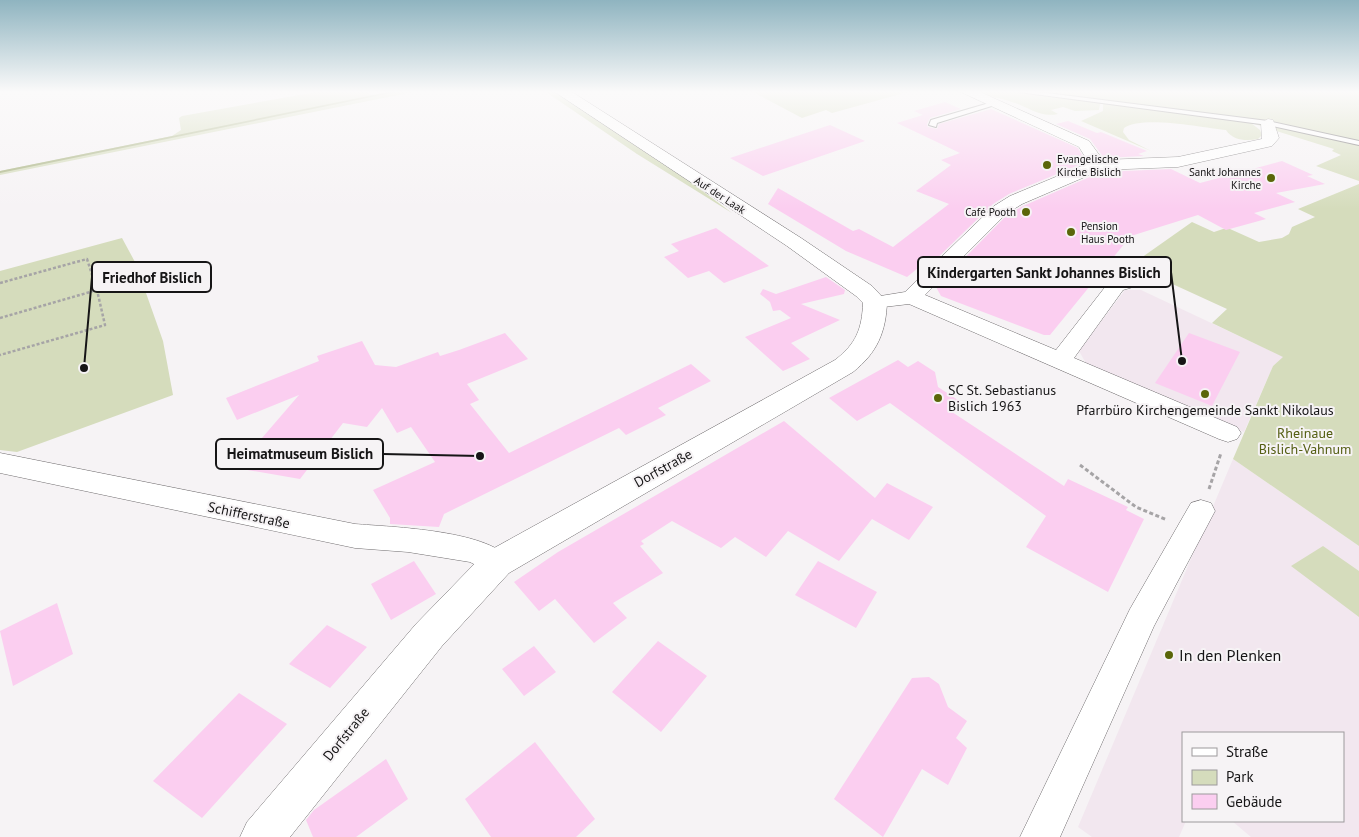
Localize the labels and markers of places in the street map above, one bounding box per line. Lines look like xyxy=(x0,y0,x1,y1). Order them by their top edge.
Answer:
place label: Evangelische Kirche Bislich xyxy=(1057,152,1121,179)
marker: Evangelische Kirche Bislich xyxy=(1041,159,1053,171)
place label: Sankt Johannes Kirche xyxy=(1189,165,1261,192)
marker: Sankt Johannes Kirche xyxy=(1265,172,1277,184)
place label: Café Pooth xyxy=(965,205,1016,219)
marker: Café Pooth xyxy=(1020,206,1032,218)
place label: Pension Haus Pooth xyxy=(1081,219,1135,246)
marker: Pension Haus Pooth xyxy=(1065,226,1077,238)
callout: Kindergarten Sankt Johannes Bislich xyxy=(918,257,1171,287)
callout: Friedhof Bislich xyxy=(92,262,211,292)
place label: SC St. Sebastianus Bislich 1963 xyxy=(948,381,1056,415)
marker: Pfarrbüro Kirchengemeinde Sankt Nikolaus xyxy=(1199,388,1211,400)
marker: SC St. Sebastianus Bislich 1963 xyxy=(932,392,944,404)
place label: Pfarrbüro Kirchengemeinde Sankt Nikolaus xyxy=(1076,401,1334,419)
callout: Heimatmuseum Bislich xyxy=(216,439,383,469)
place label: In den Plenken xyxy=(1179,645,1281,665)
marker: In den Plenken xyxy=(1163,649,1175,661)

